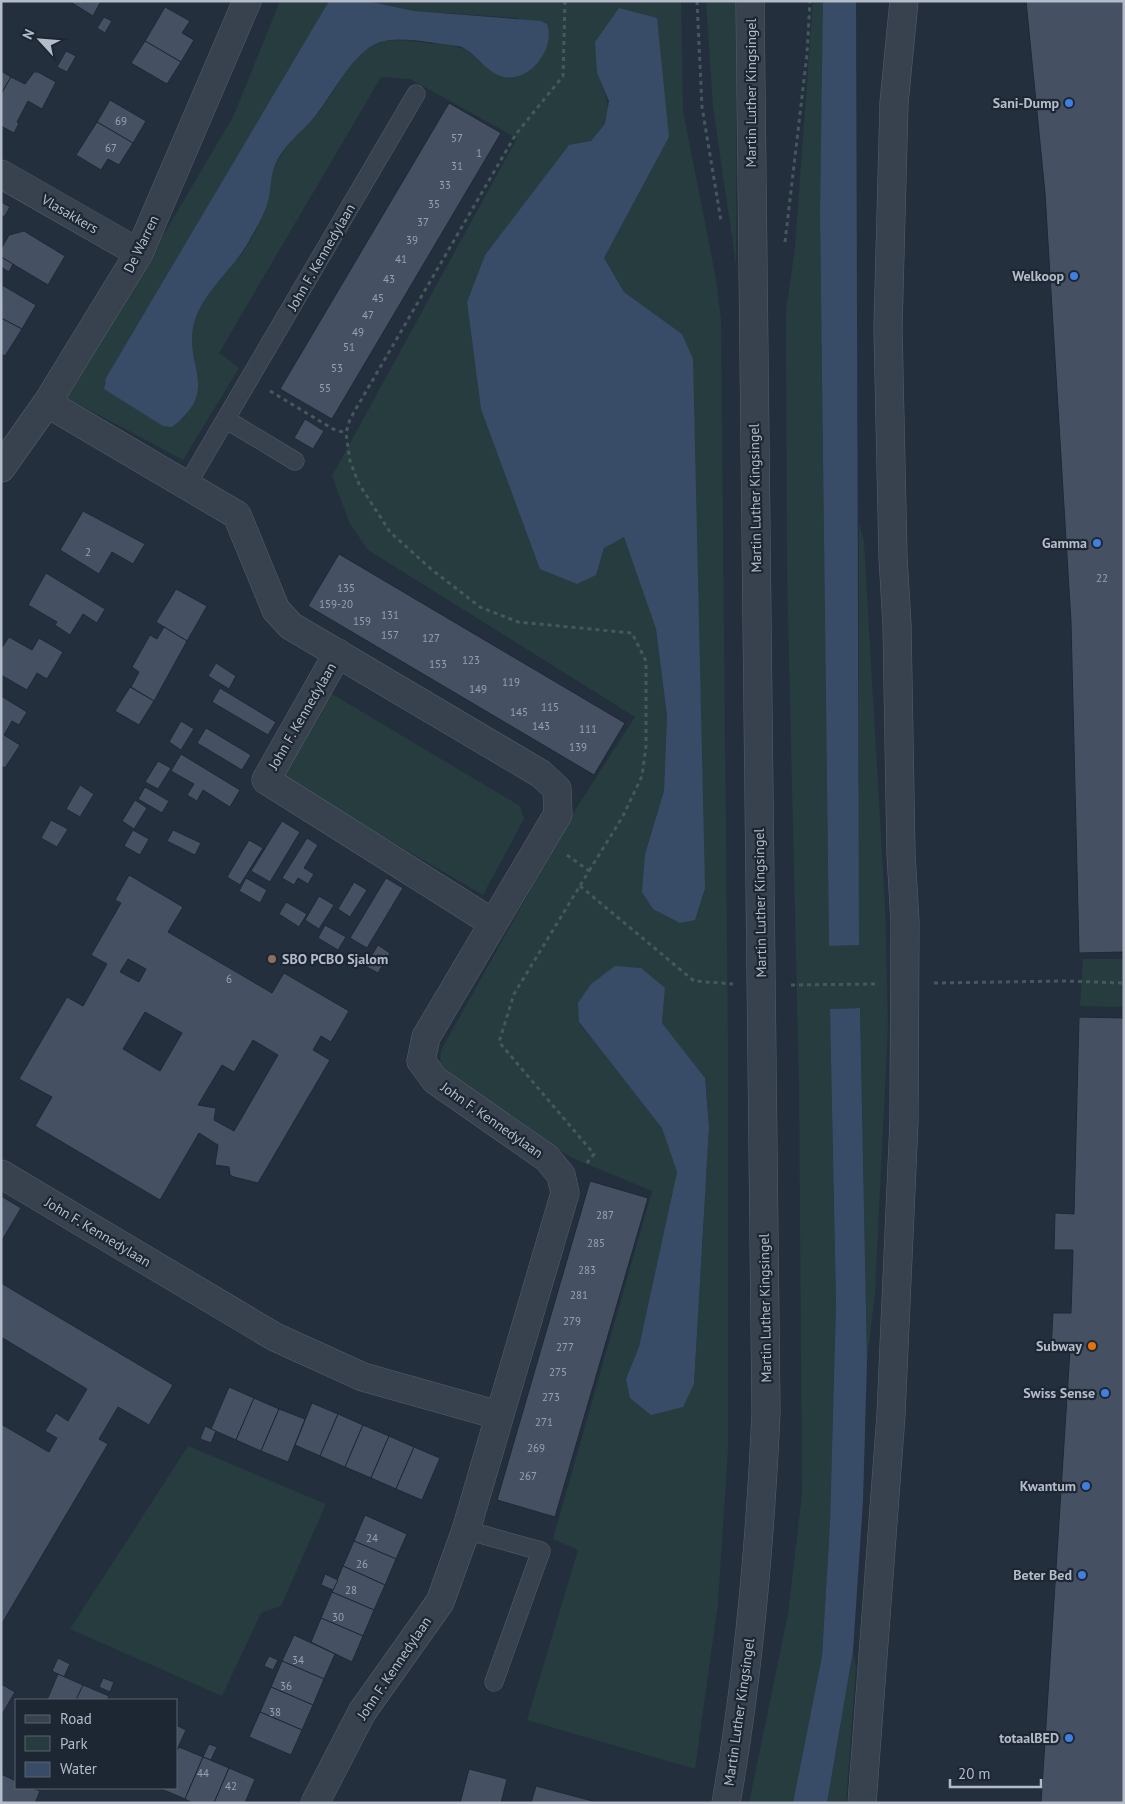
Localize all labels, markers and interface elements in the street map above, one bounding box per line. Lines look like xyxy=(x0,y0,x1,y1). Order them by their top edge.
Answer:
north arrow xyxy=(15,15,65,65)
street label: Martin Luther Kingsingel xyxy=(742,18,760,168)
text: N xyxy=(18,26,38,42)
place label: Sani-Dump xyxy=(993,94,1059,112)
marker: Sani-Dump xyxy=(1063,97,1075,109)
house number: 69 xyxy=(115,114,127,128)
house number: 57 xyxy=(451,131,463,145)
house number: 67 xyxy=(105,141,117,155)
house number: 1 xyxy=(476,146,482,160)
house number: 31 xyxy=(451,159,463,173)
house number: 33 xyxy=(439,178,451,192)
street label: Vlasakkers xyxy=(37,190,102,238)
house number: 35 xyxy=(428,197,440,211)
street label: John F. Kennedylaan xyxy=(283,200,359,315)
street label: De Warren xyxy=(119,212,163,276)
house number: 37 xyxy=(417,215,429,229)
house number: 39 xyxy=(406,233,418,247)
house number: 41 xyxy=(395,252,407,266)
place label: Welkoop xyxy=(1012,267,1064,285)
marker: Welkoop xyxy=(1068,270,1080,282)
house number: 43 xyxy=(383,272,395,286)
house number: 45 xyxy=(372,291,384,305)
house number: 47 xyxy=(362,308,374,322)
house number: 49 xyxy=(352,325,364,339)
house number: 51 xyxy=(343,340,355,354)
house number: 53 xyxy=(331,361,343,375)
house number: 55 xyxy=(319,381,331,395)
street label: Martin Luther Kingsingel xyxy=(745,423,765,573)
place label: Gamma xyxy=(1042,534,1087,552)
marker: Gamma xyxy=(1091,537,1103,549)
house number: 2 xyxy=(85,545,91,559)
house number: 22 xyxy=(1096,571,1108,585)
house number: 135 xyxy=(337,581,355,595)
house number: 159-20 xyxy=(319,597,353,611)
house number: 131 xyxy=(381,608,399,622)
house number: 159 xyxy=(353,614,371,628)
house number: 157 xyxy=(381,628,399,642)
house number: 127 xyxy=(422,631,440,645)
house number: 123 xyxy=(462,653,480,667)
house number: 153 xyxy=(429,657,447,671)
street label: John F. Kennedylaan xyxy=(264,659,340,774)
house number: 119 xyxy=(502,675,520,689)
house number: 149 xyxy=(469,682,487,696)
house number: 115 xyxy=(541,700,559,714)
house number: 145 xyxy=(510,705,528,719)
house number: 143 xyxy=(532,719,550,733)
house number: 111 xyxy=(579,722,597,736)
house number: 139 xyxy=(569,740,587,754)
street label: Martin Luther Kingsingel xyxy=(750,828,770,978)
place label: SBO PCBO Sjalom xyxy=(282,950,388,968)
marker: SBO PCBO Sjalom xyxy=(266,953,278,965)
house number: 6 xyxy=(226,972,232,986)
street label: John F. Kennedylaan xyxy=(437,1077,547,1162)
street label: John F. Kennedylaan xyxy=(41,1193,154,1271)
house number: 287 xyxy=(596,1208,614,1222)
street label: Martin Luther Kingsingel xyxy=(755,1233,775,1383)
house number: 285 xyxy=(587,1236,605,1250)
house number: 283 xyxy=(578,1263,596,1277)
house number: 281 xyxy=(570,1288,588,1302)
house number: 279 xyxy=(563,1314,581,1328)
place label: Subway xyxy=(1036,1337,1082,1355)
house number: 277 xyxy=(556,1340,574,1354)
marker: Subway xyxy=(1086,1340,1098,1352)
house number: 275 xyxy=(549,1365,567,1379)
place label: Swiss Sense xyxy=(1023,1384,1095,1402)
marker: Swiss Sense xyxy=(1099,1387,1111,1399)
house number: 273 xyxy=(542,1390,560,1404)
house number: 271 xyxy=(535,1415,553,1429)
house number: 269 xyxy=(527,1441,545,1455)
house number: 267 xyxy=(519,1469,537,1483)
place label: Kwantum xyxy=(1020,1477,1076,1495)
marker: Kwantum xyxy=(1080,1480,1092,1492)
house number: 24 xyxy=(366,1531,378,1545)
house number: 26 xyxy=(356,1557,368,1571)
place label: Beter Bed xyxy=(1013,1566,1072,1584)
marker: Beter Bed xyxy=(1076,1569,1088,1581)
house number: 28 xyxy=(345,1583,357,1597)
house number: 30 xyxy=(332,1610,344,1624)
street label: John F. Kennedylaan xyxy=(352,1613,435,1724)
street label: Martin Luther Kingsingel xyxy=(720,1637,758,1787)
house number: 34 xyxy=(292,1653,304,1667)
house number: 36 xyxy=(280,1679,292,1693)
legend xyxy=(15,1699,178,1789)
house number: 38 xyxy=(269,1705,281,1719)
text: Road xyxy=(60,1709,92,1728)
place label: totaalBED xyxy=(999,1729,1059,1747)
marker: totaalBED xyxy=(1063,1732,1075,1744)
text: Park xyxy=(60,1734,88,1753)
scale bar xyxy=(950,1756,1041,1788)
text: Water xyxy=(60,1759,97,1778)
text: 20 m xyxy=(958,1764,991,1783)
house number: 44 xyxy=(197,1766,209,1780)
house number: 42 xyxy=(225,1779,237,1793)

